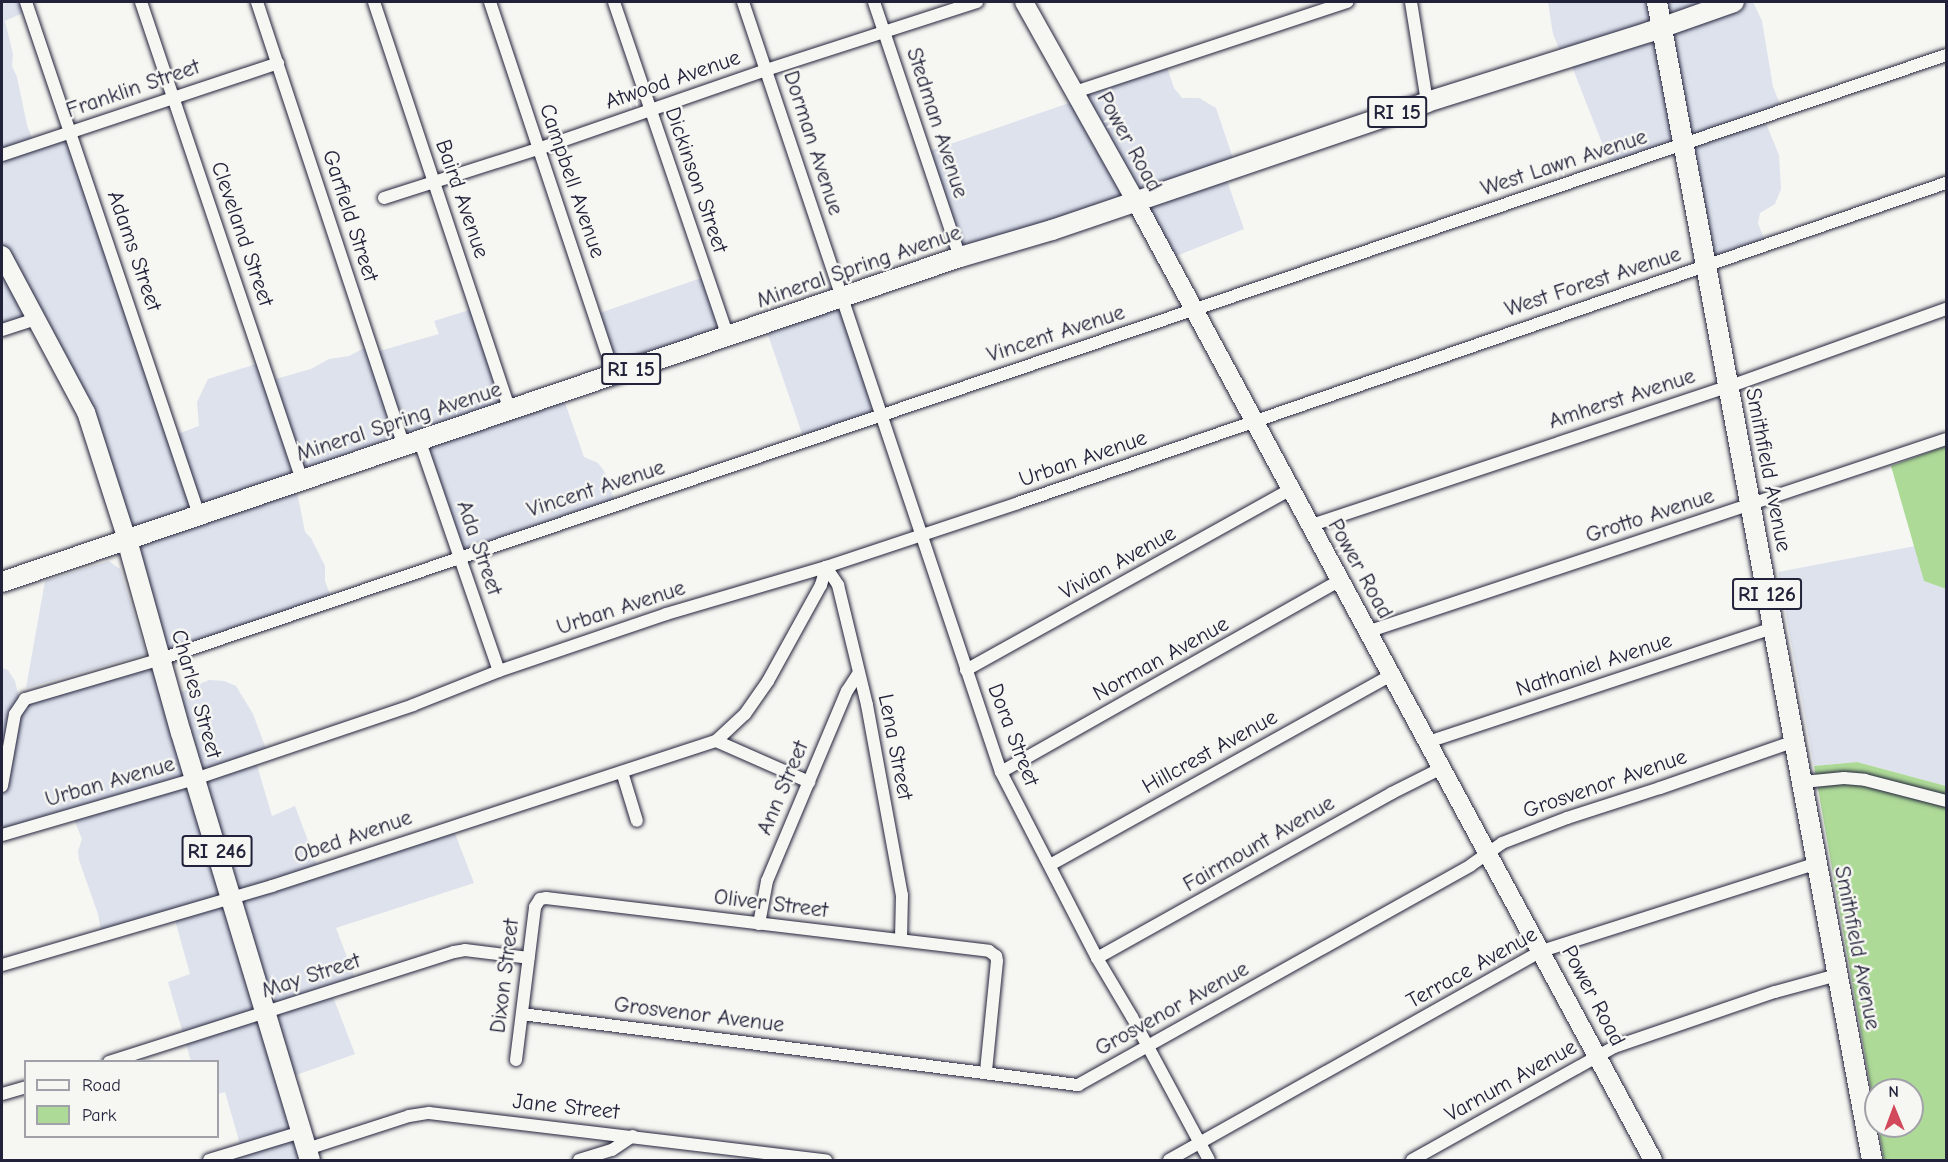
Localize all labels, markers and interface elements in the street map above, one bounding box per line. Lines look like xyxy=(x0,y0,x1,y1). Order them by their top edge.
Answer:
street label: Stedman Avenue xyxy=(900,44,974,202)
street label: Atwood Avenue xyxy=(602,45,744,115)
street label: Franklin Street xyxy=(63,54,203,124)
street label: Dorman Avenue xyxy=(777,67,849,219)
street label: Power Road xyxy=(1091,87,1167,197)
road number: RI 15 xyxy=(1367,94,1427,130)
street label: Campbell Avenue xyxy=(533,100,611,262)
street label: Dickinson Street xyxy=(659,104,733,256)
street label: West Lawn Avenue xyxy=(1478,124,1650,202)
street label: Baird Avenue xyxy=(429,136,495,262)
street label: Garfield Street xyxy=(316,147,384,285)
street label: Cleveland Street xyxy=(205,158,279,310)
street label: Adams Street xyxy=(101,187,167,315)
street label: Mineral Spring Avenue xyxy=(753,220,965,314)
street label: West Forest Avenue xyxy=(1502,241,1684,323)
street label: Vincent Avenue xyxy=(984,299,1128,369)
road number: RI 15 xyxy=(601,351,661,387)
street label: Amherst Avenue xyxy=(1545,363,1699,435)
street label: Mineral Spring Avenue xyxy=(293,376,505,468)
street label: Smithfield Avenue xyxy=(1739,386,1797,554)
street label: Urban Avenue xyxy=(1016,425,1150,493)
street label: Vincent Avenue xyxy=(524,454,668,524)
street label: Grotto Avenue xyxy=(1582,483,1718,549)
street label: Ada Street xyxy=(451,497,507,599)
street label: Power Road xyxy=(1322,514,1398,624)
street label: Vivian Avenue xyxy=(1055,520,1181,606)
street label: Urban Avenue xyxy=(553,575,689,641)
road number: RI 126 xyxy=(1731,576,1803,612)
street label: Norman Avenue xyxy=(1089,611,1233,707)
street label: Charles Street xyxy=(165,627,227,761)
street label: Nathaniel Avenue xyxy=(1513,627,1675,703)
street label: Dora Street xyxy=(981,680,1045,790)
street label: Lena Street xyxy=(872,692,918,802)
street label: Hillcrest Avenue xyxy=(1138,704,1282,800)
street label: Ann Street xyxy=(751,737,815,839)
street label: Grosvenor Avenue xyxy=(1520,744,1690,824)
street label: Urban Avenue xyxy=(42,751,178,813)
street label: Fairmount Avenue xyxy=(1179,790,1339,898)
street label: Obed Avenue xyxy=(291,805,415,869)
road number: RI 246 xyxy=(181,833,253,869)
street label: Smithfield Avenue xyxy=(1828,864,1886,1032)
street label: Oliver Street xyxy=(712,884,830,924)
street label: Dixon Street xyxy=(485,917,525,1035)
street label: Terrace Avenue xyxy=(1402,921,1542,1015)
street label: Power Road xyxy=(1555,941,1631,1051)
street label: May Street xyxy=(258,948,364,1004)
street label: Grosvenor Avenue xyxy=(1091,956,1253,1062)
street label: Grosvenor Avenue xyxy=(612,991,786,1039)
street label: Varnum Avenue xyxy=(1441,1034,1581,1128)
legend xyxy=(24,1060,219,1138)
text: Road xyxy=(82,1075,121,1096)
north arrow xyxy=(1864,1078,1924,1138)
text: N xyxy=(1888,1083,1899,1101)
street label: Jane Street xyxy=(511,1088,621,1126)
text: Park xyxy=(82,1105,116,1126)

